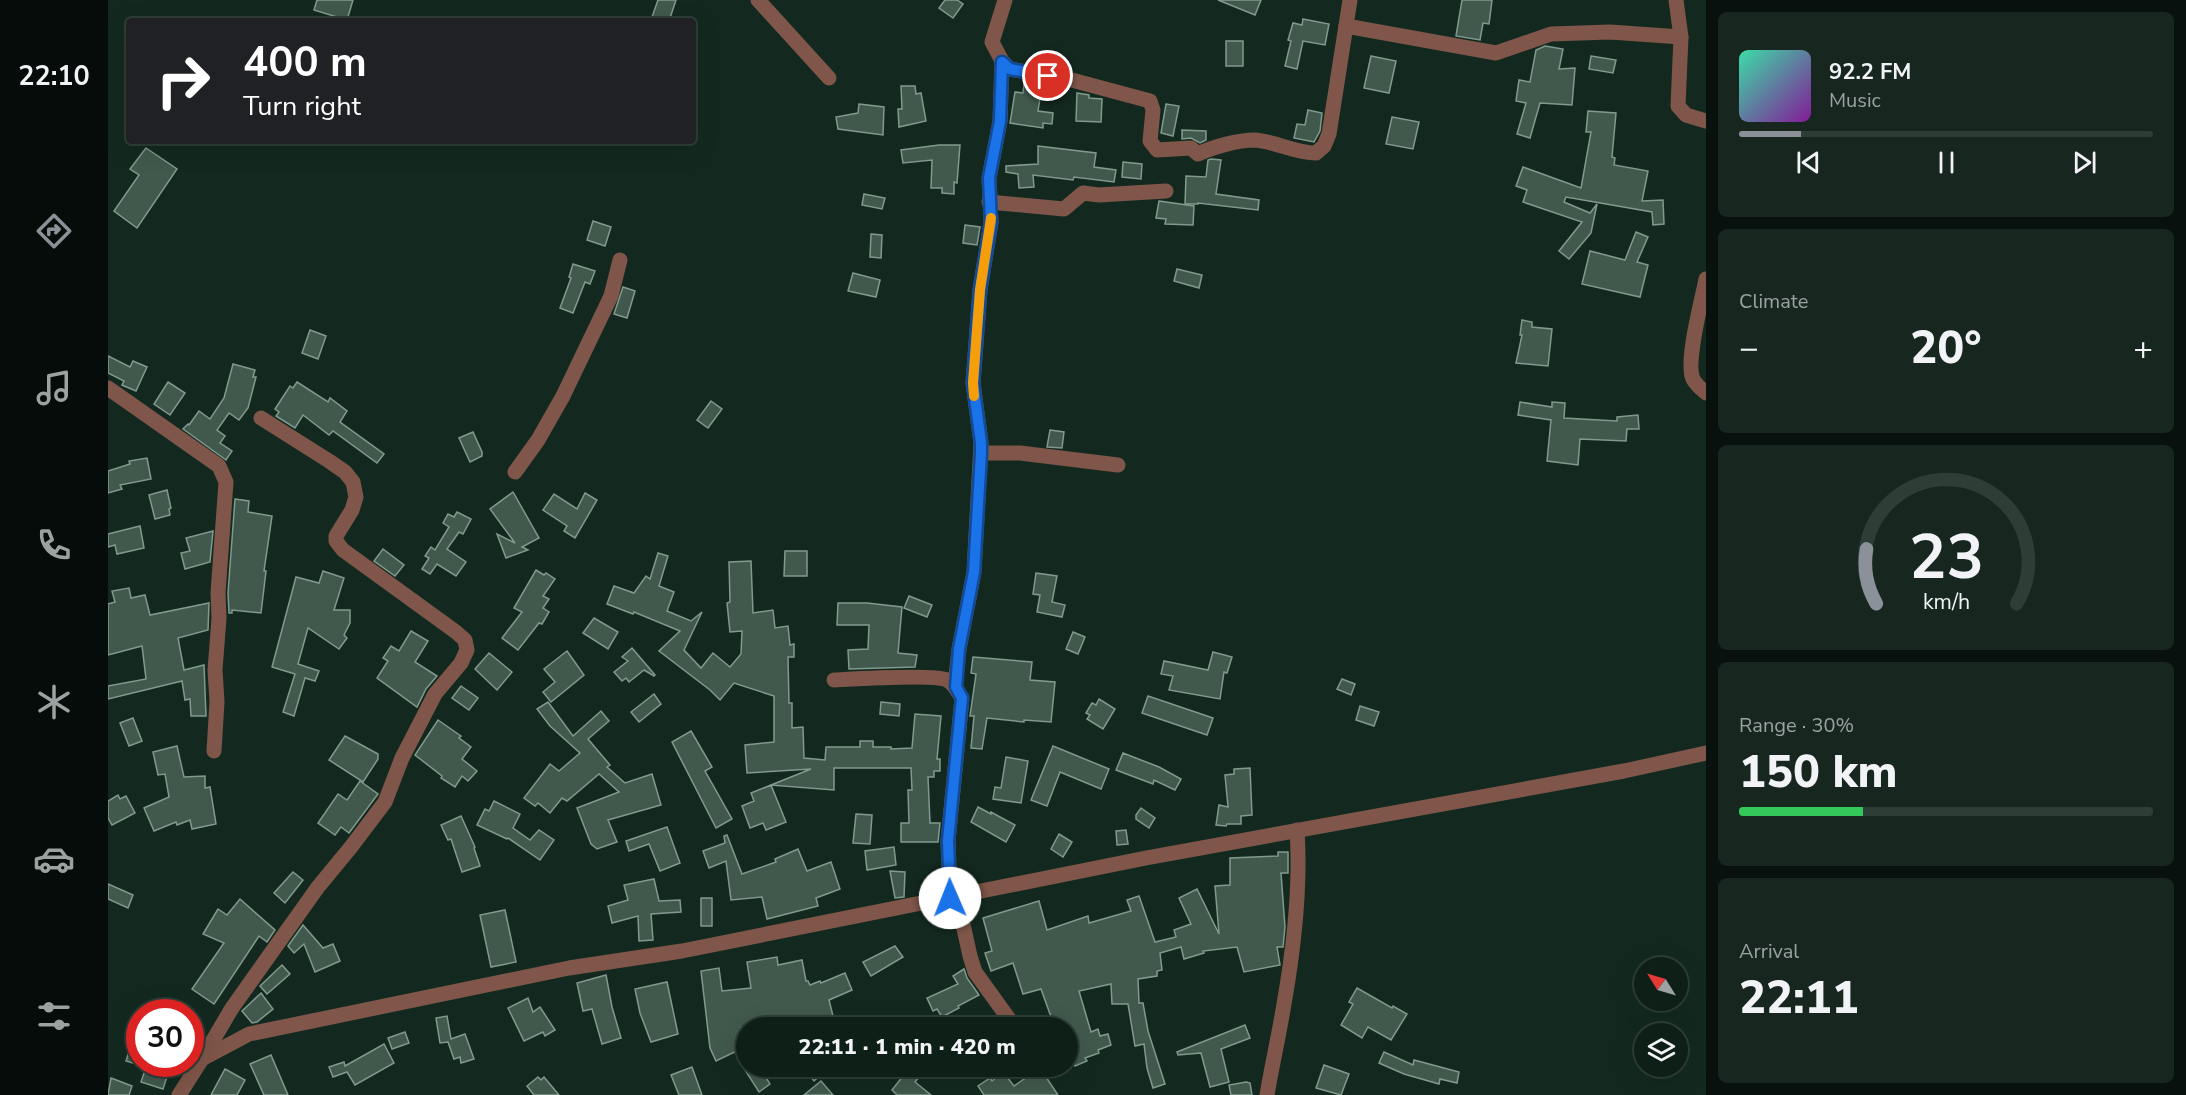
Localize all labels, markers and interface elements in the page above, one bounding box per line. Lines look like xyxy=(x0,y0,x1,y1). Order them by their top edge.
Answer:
text: 400 m xyxy=(243,34,367,91)
icon: right xyxy=(144,42,222,120)
pin xyxy=(1022,50,1073,101)
text: 92.2 FM xyxy=(1829,57,1911,87)
text: 22:10 xyxy=(18,58,90,95)
icon: arrive xyxy=(1031,59,1064,92)
text: Music xyxy=(1829,87,1881,114)
text: Turn right xyxy=(243,88,361,125)
icon: previous xyxy=(1792,146,1825,179)
icon: pause xyxy=(1930,146,1963,179)
icon: next xyxy=(2068,146,2101,179)
icon: directions xyxy=(33,210,75,252)
text: Climate xyxy=(1739,288,1808,315)
text: 20° xyxy=(1910,318,1982,379)
text: − xyxy=(1739,326,1759,371)
text: + xyxy=(2133,326,2153,371)
icon: music xyxy=(33,367,75,409)
text: 23 xyxy=(1909,516,1983,601)
icon: phone xyxy=(33,524,75,566)
text: km/h xyxy=(1922,588,1970,618)
icon: climate xyxy=(33,681,75,723)
text: Range · 30% xyxy=(1739,712,1854,739)
text: 150 km xyxy=(1739,742,1898,803)
icon: car xyxy=(33,838,75,880)
position arrow xyxy=(918,866,982,930)
text: Arrival xyxy=(1739,938,1799,965)
north arrow xyxy=(1634,957,1688,1011)
map controls xyxy=(1634,957,1688,1077)
text: 22:11 xyxy=(1739,968,1859,1029)
icon: filters xyxy=(33,995,75,1037)
speed limit sign: 30 xyxy=(126,999,204,1077)
button: layers xyxy=(1634,1023,1688,1077)
text: 22:11 · 1 min · 420 m xyxy=(798,1032,1016,1062)

